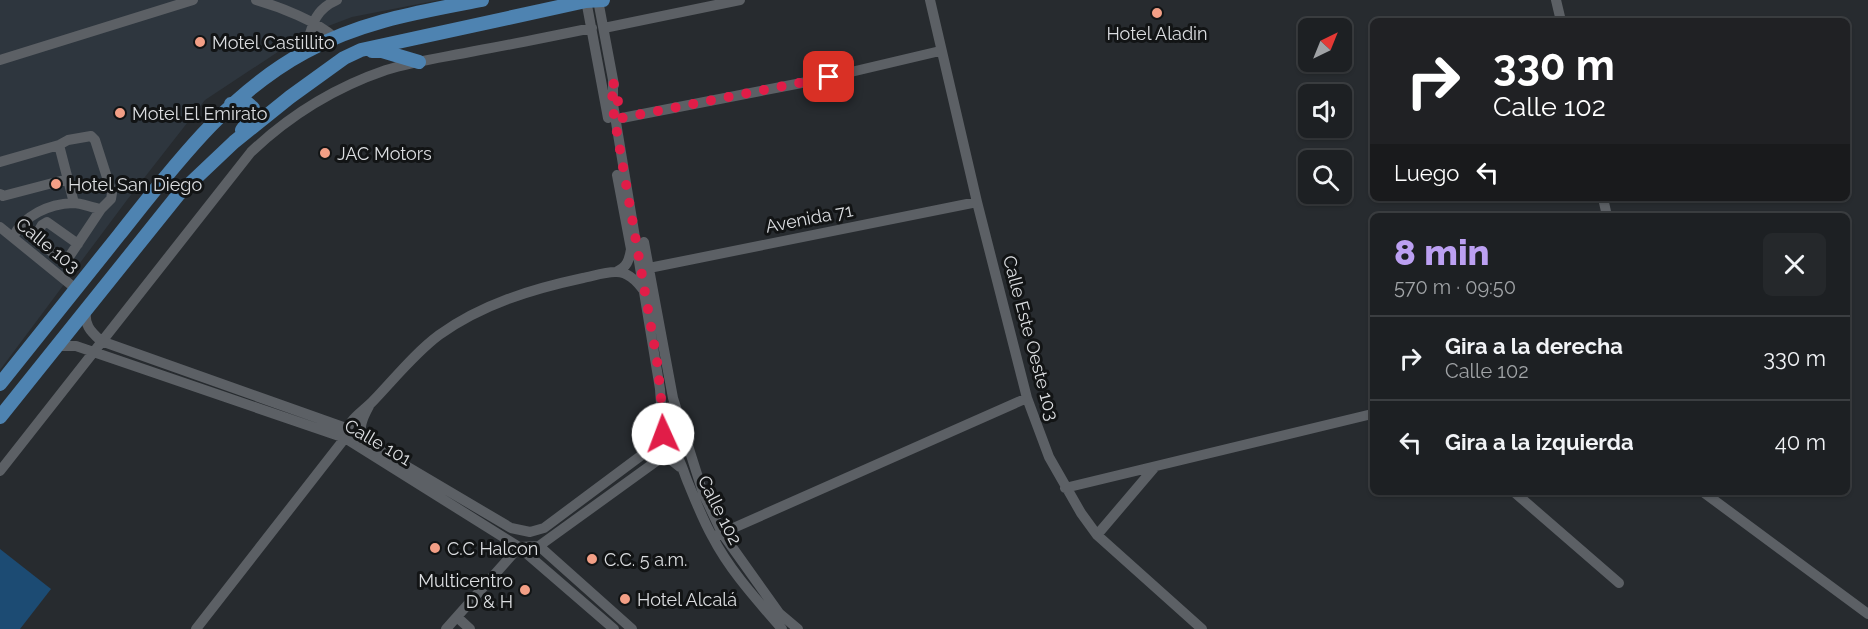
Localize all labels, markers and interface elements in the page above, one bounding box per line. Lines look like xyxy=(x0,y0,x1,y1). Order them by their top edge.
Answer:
marker: Hotel Aladin xyxy=(1150,6,1164,20)
north arrow xyxy=(1298,18,1352,72)
map controls xyxy=(1298,18,1352,204)
place label: Hotel Aladin xyxy=(1106,23,1208,44)
place label: Motel Castillito xyxy=(212,32,335,53)
marker: Motel Castillito xyxy=(193,35,207,49)
text: 330 m xyxy=(1493,41,1615,90)
icon: right xyxy=(1394,42,1472,120)
pin xyxy=(803,51,854,102)
icon: arrive xyxy=(812,60,845,93)
button: sound xyxy=(1298,84,1352,138)
text: Calle 102 xyxy=(1493,91,1606,122)
place label: Motel El Emirato xyxy=(132,103,268,124)
marker: Motel El Emirato xyxy=(113,106,127,120)
place label: JAC Motors xyxy=(337,143,432,164)
marker: JAC Motors xyxy=(318,146,332,160)
button: search xyxy=(1298,150,1352,204)
icon: left xyxy=(1471,156,1504,189)
text: Luego xyxy=(1394,160,1459,186)
place label: Hotel San Diego xyxy=(68,174,202,195)
marker: Hotel San Diego xyxy=(49,177,63,191)
street label: Avenida 71 xyxy=(763,199,855,237)
street label: Calle 103 xyxy=(12,213,84,277)
text: 8 min xyxy=(1394,231,1490,273)
button: close xyxy=(1763,233,1826,296)
street label: Calle Este Oeste 103 xyxy=(999,253,1063,423)
text: 570 m · 09:50 xyxy=(1394,275,1516,299)
text: Gira a la derecha xyxy=(1445,333,1623,359)
icon: right xyxy=(1394,342,1427,375)
text: 330 m xyxy=(1763,345,1826,371)
text: Calle 102 xyxy=(1445,359,1529,383)
position arrow xyxy=(631,402,695,466)
street label: Calle 101 xyxy=(341,415,415,470)
icon: left xyxy=(1394,426,1427,459)
text: Gira a la izquierda xyxy=(1445,429,1634,455)
text: 40 m xyxy=(1775,429,1826,455)
street label: Calle 102 xyxy=(694,472,746,548)
place label: C.C Halcon xyxy=(447,538,538,559)
marker: C.C Halcon xyxy=(428,541,442,555)
place label: C.C. 5 a.m. xyxy=(604,549,687,570)
marker: C.C. 5 a.m. xyxy=(585,552,599,566)
place label: Multicentro D & H xyxy=(418,570,513,612)
marker: Multicentro D & H xyxy=(518,583,532,597)
place label: Hotel Alcalá xyxy=(637,589,737,610)
marker: Hotel Alcalá xyxy=(618,592,632,606)

